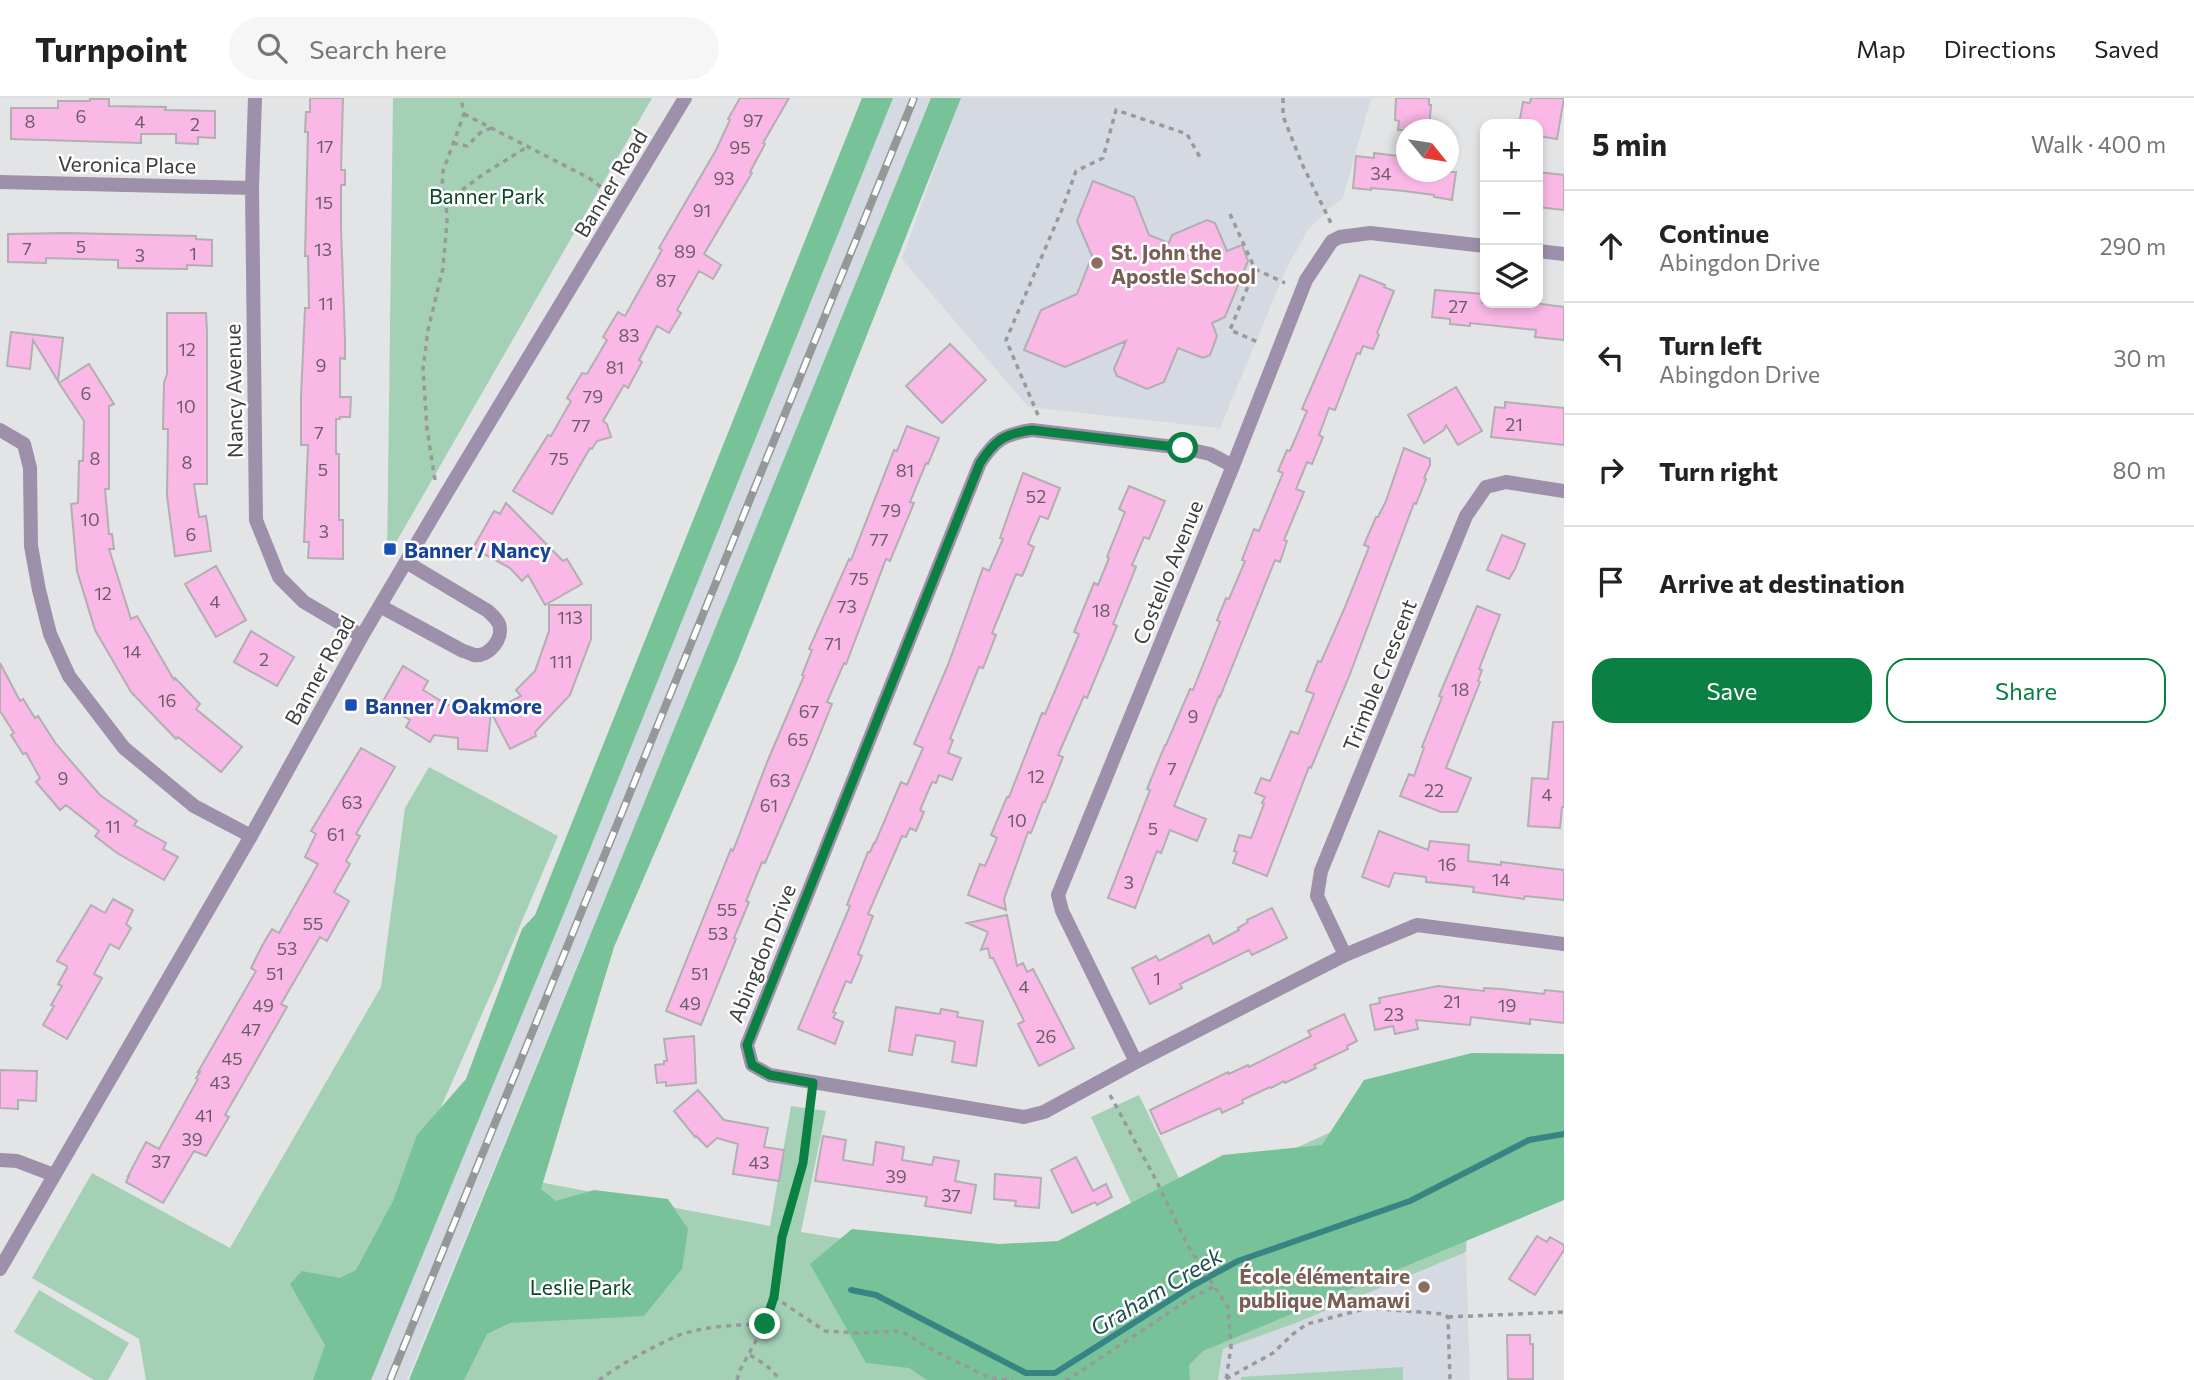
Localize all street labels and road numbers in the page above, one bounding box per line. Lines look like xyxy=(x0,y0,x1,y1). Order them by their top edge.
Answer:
street label: Banner Road xyxy=(568,125,652,241)
street label: Veronica Place xyxy=(58,150,196,178)
street label: Nancy Avenue xyxy=(219,324,247,458)
street label: Costello Avenue xyxy=(1127,496,1207,648)
street label: Trimble Crescent xyxy=(1337,595,1421,755)
street label: Banner Road xyxy=(279,611,359,729)
street label: Abingdon Drive xyxy=(722,880,800,1026)

